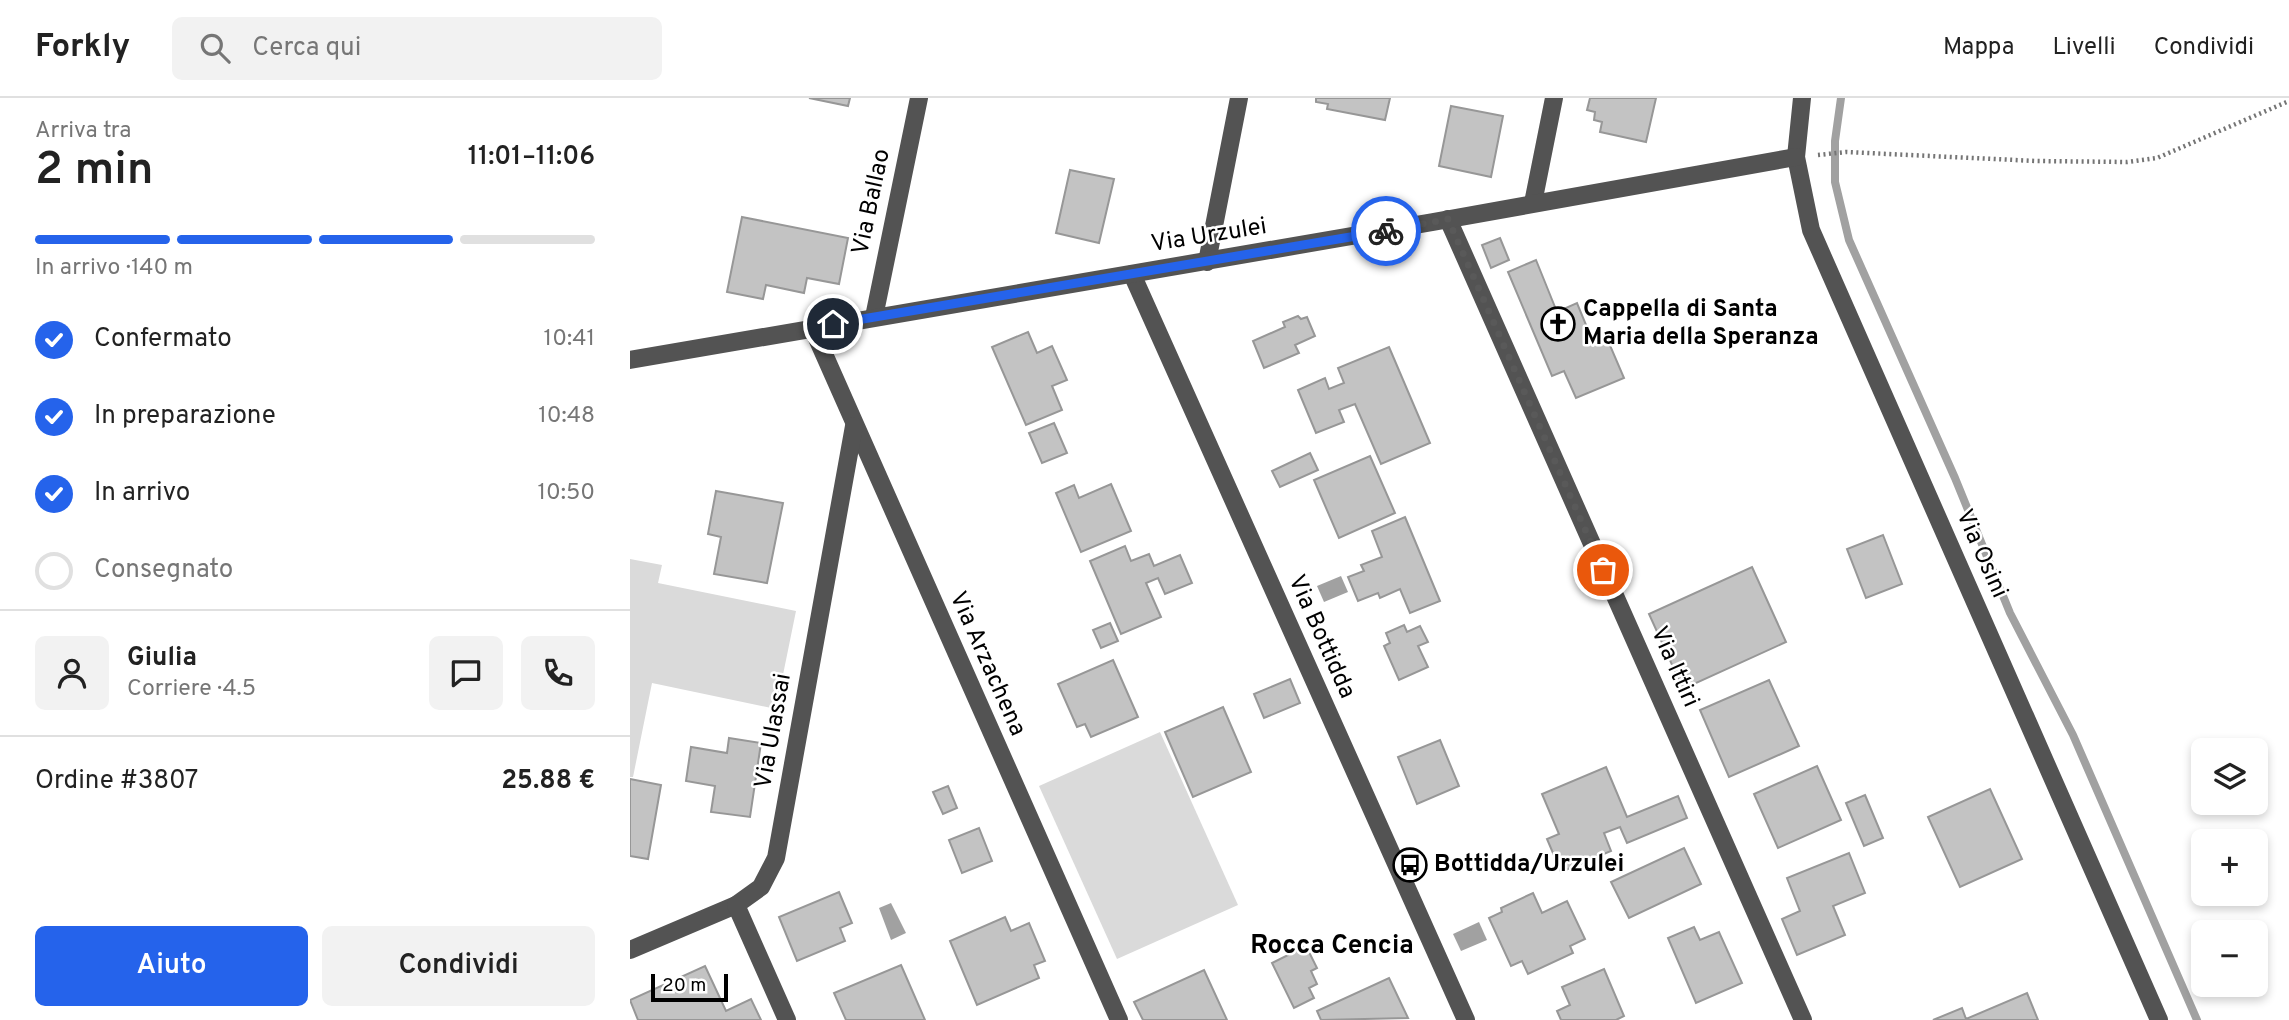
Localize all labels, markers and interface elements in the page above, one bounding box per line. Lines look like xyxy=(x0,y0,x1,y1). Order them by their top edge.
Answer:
search box xyxy=(172,17,662,80)
text: Forkly xyxy=(35,27,130,69)
icon: search xyxy=(196,29,234,67)
text: Cerca qui xyxy=(252,32,361,65)
text: Mappa xyxy=(1943,33,2014,63)
text: Livelli xyxy=(2052,33,2116,63)
text: Condividi xyxy=(2154,33,2254,63)
text: Arriva tra xyxy=(35,117,131,146)
text: 11:01–11:06 xyxy=(468,141,595,174)
text: 2 min xyxy=(35,142,154,201)
street label: Via Ballao xyxy=(846,146,898,258)
courier xyxy=(1351,196,1421,266)
street label: Via Urzulei xyxy=(1149,212,1269,260)
icon: bike xyxy=(1367,212,1405,250)
text: In arrivo · 140 m xyxy=(35,254,193,283)
pin xyxy=(803,294,863,354)
place label: Cappella di Santa Maria della Speranza xyxy=(1583,295,1819,353)
icon: home xyxy=(814,305,852,343)
church icon: Cappella di Santa Maria della Speranza xyxy=(1539,305,1577,343)
icon: check xyxy=(35,321,73,359)
text: Confermato xyxy=(94,323,232,356)
text: 10:41 xyxy=(544,325,595,354)
icon: check xyxy=(35,398,73,436)
text: In preparazione xyxy=(94,400,276,433)
text: 10:48 xyxy=(538,402,595,431)
icon: check xyxy=(35,475,73,513)
text: In arrivo xyxy=(94,477,190,510)
text: 10:50 xyxy=(537,479,595,508)
street label: Via Osini xyxy=(1948,505,2014,603)
pin xyxy=(1573,540,1633,600)
icon: bag xyxy=(1584,551,1622,589)
text: Consegnato xyxy=(94,554,233,587)
street label: Via Bottidda xyxy=(1280,571,1362,703)
street label: Via Arzachena xyxy=(942,587,1032,741)
street label: Via Ittiri xyxy=(1643,622,1705,712)
button: person xyxy=(35,636,109,710)
button: chat xyxy=(429,636,503,710)
button: phone xyxy=(521,636,595,710)
text: Giulia xyxy=(127,642,197,675)
street label: Via Ulassai xyxy=(749,671,799,791)
text: Corriere · 4.5 xyxy=(127,675,256,704)
map controls xyxy=(2191,738,2268,997)
button: layers xyxy=(2191,738,2268,815)
text: Ordine #3807 xyxy=(35,765,198,798)
text: 25.88 € xyxy=(501,765,595,798)
button: + xyxy=(2191,829,2268,906)
bus stop icon: Bottidda/Urzulei xyxy=(1391,846,1429,884)
place label: Bottidda/Urzulei xyxy=(1434,850,1624,880)
button: − xyxy=(2191,920,2268,997)
button: Aiuto xyxy=(35,926,308,1006)
button: Condividi xyxy=(322,926,595,1006)
district label: Rocca Cencia xyxy=(1250,930,1414,963)
scale bar xyxy=(651,971,728,1003)
text: 20 m xyxy=(662,974,706,998)

